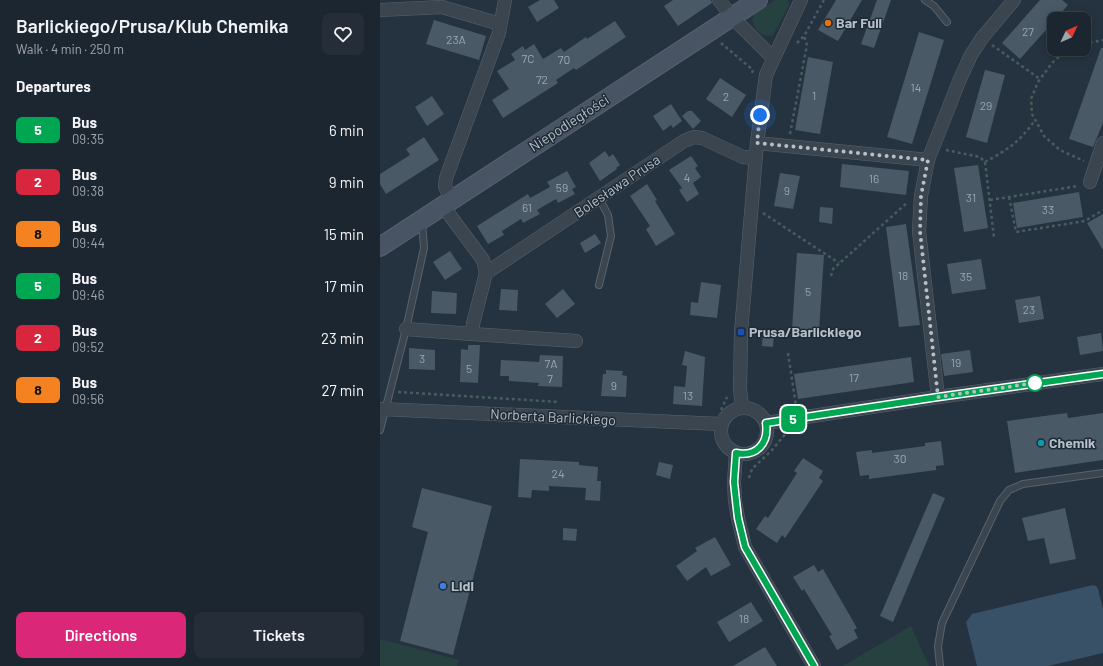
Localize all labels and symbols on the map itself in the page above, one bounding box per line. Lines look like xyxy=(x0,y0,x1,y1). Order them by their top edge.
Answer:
north arrow xyxy=(1047,12,1091,56)
place label: Bar Full xyxy=(836,14,882,31)
marker: Bar Full xyxy=(823,18,833,28)
house number: 27 xyxy=(1022,24,1034,38)
house number: 23A xyxy=(446,32,466,46)
house number: 7C xyxy=(522,51,534,65)
house number: 70 xyxy=(558,52,570,66)
house number: 72 xyxy=(536,72,548,86)
house number: 14 xyxy=(911,80,921,94)
house number: 1 xyxy=(812,88,816,102)
house number: 2 xyxy=(723,89,729,103)
street label: Niepodległości xyxy=(526,91,612,155)
house number: 29 xyxy=(980,98,992,112)
your location xyxy=(750,105,770,125)
street label: Bolesława Prusa xyxy=(570,151,663,221)
house number: 4 xyxy=(684,170,690,184)
house number: 16 xyxy=(869,171,879,185)
house number: 59 xyxy=(556,180,568,194)
house number: 9 xyxy=(784,183,790,197)
house number: 31 xyxy=(966,190,976,204)
house number: 61 xyxy=(522,200,532,214)
house number: 33 xyxy=(1042,202,1054,216)
house number: 18 xyxy=(898,268,908,282)
house number: 35 xyxy=(960,269,972,283)
house number: 5 xyxy=(805,284,811,298)
house number: 23 xyxy=(1023,302,1035,316)
place label: Prusa/Barlickiego xyxy=(749,323,862,340)
marker: Prusa/Barlickiego xyxy=(736,327,746,337)
house number: 3 xyxy=(419,351,425,365)
house number: 19 xyxy=(951,355,961,369)
house number: 7A xyxy=(545,356,557,370)
house number: 5 xyxy=(466,361,472,375)
house number: 17 xyxy=(849,370,859,384)
house number: 7 xyxy=(547,371,553,385)
unlabelled marker xyxy=(1026,374,1044,392)
house number: 9 xyxy=(611,378,617,392)
house number: 13 xyxy=(683,388,693,402)
street label: Norberta Barlickiego xyxy=(490,405,616,428)
line badge: 5 xyxy=(780,406,806,432)
place label: Chemik xyxy=(1049,434,1096,451)
marker: Chemik xyxy=(1036,438,1046,448)
house number: 30 xyxy=(894,451,906,465)
house number: 24 xyxy=(551,466,565,480)
place label: Lidl xyxy=(451,577,474,594)
marker: Lidl xyxy=(438,581,448,591)
house number: 18 xyxy=(739,611,749,625)

